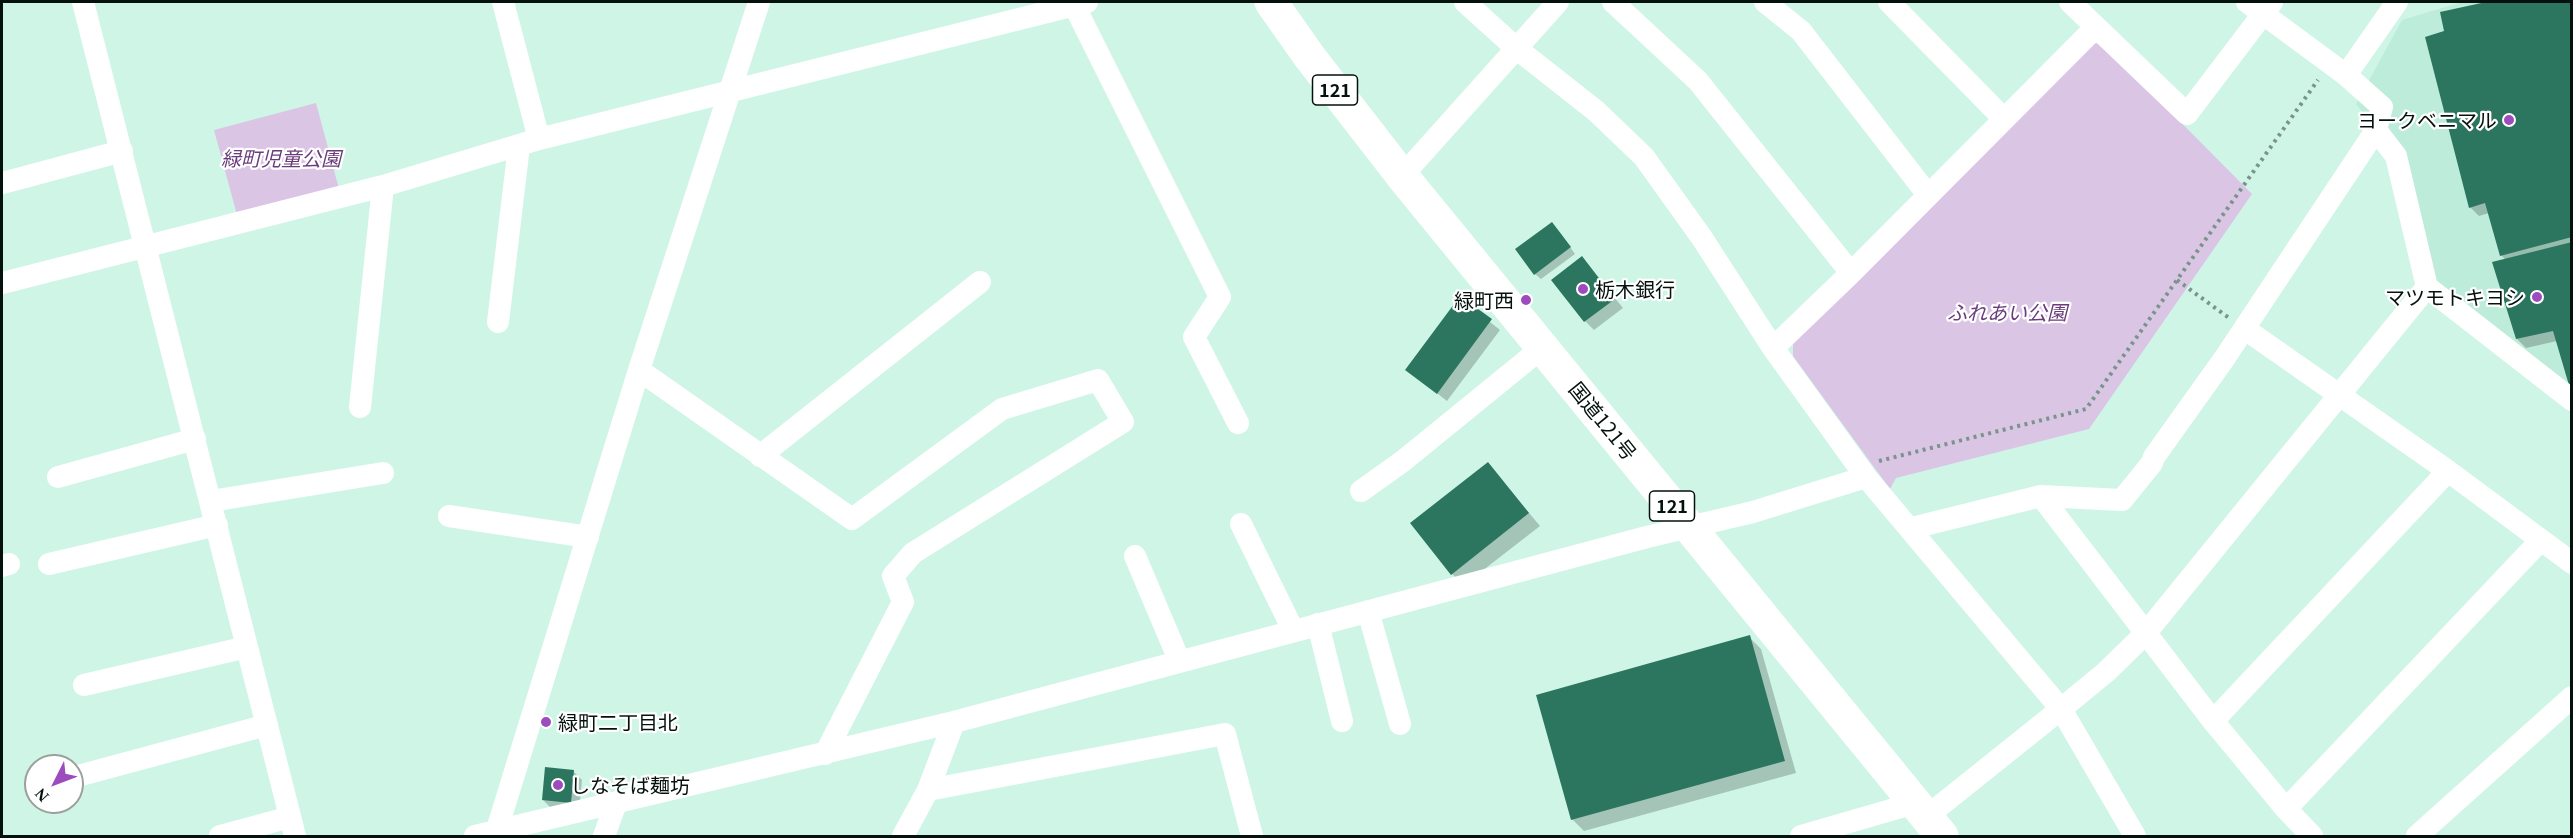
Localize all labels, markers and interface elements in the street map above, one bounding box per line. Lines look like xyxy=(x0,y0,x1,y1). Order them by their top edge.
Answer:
road number: 121 xyxy=(1312,75,1358,105)
place label: ヨークベニマル xyxy=(2357,108,2497,132)
marker: ヨークベニマル xyxy=(2502,113,2516,127)
park label: 緑町児童公園 xyxy=(221,146,341,170)
place label: 栃木銀行 xyxy=(1595,277,1675,301)
marker: 栃木銀行 xyxy=(1576,282,1590,296)
place label: マツモトキヨシ xyxy=(2385,285,2525,309)
place label: 緑町西 xyxy=(1454,288,1514,312)
marker: マツモトキヨシ xyxy=(2530,290,2544,304)
marker: 緑町西 xyxy=(1519,293,1533,307)
park label: ふれあい公園 xyxy=(1947,300,2067,324)
street label: 国道121号 xyxy=(1564,377,1642,465)
road number: 121 xyxy=(1650,491,1694,521)
place label: 緑町二丁目北 xyxy=(558,710,678,734)
marker: 緑町二丁目北 xyxy=(539,715,553,729)
north arrow xyxy=(24,754,84,814)
place label: しなそば麺坊 xyxy=(570,773,690,797)
marker: しなそば麺坊 xyxy=(551,778,565,792)
text: N xyxy=(32,785,52,805)

